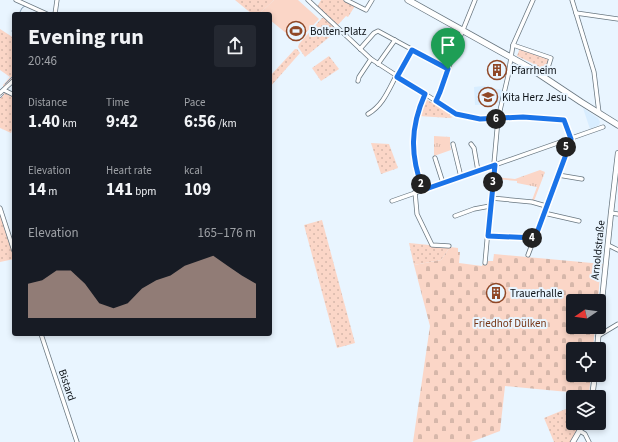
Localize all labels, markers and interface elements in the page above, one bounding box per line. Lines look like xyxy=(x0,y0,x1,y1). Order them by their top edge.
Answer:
sports icon: Bolten-Platz xyxy=(285,20,307,42)
text: Evening run xyxy=(28,21,144,53)
place label: Bolten-Platz xyxy=(310,24,367,39)
button: share xyxy=(214,25,256,67)
pin xyxy=(431,28,465,69)
icon: arrive xyxy=(437,34,459,56)
text: 20:46 xyxy=(28,52,57,70)
building icon: Pfarrheim xyxy=(486,59,508,81)
place label: Pfarrheim xyxy=(511,63,557,78)
school or university icon: Kita Herz Jesu xyxy=(477,86,499,108)
place label: Kita Herz Jesu xyxy=(502,90,567,105)
text: Distance xyxy=(28,95,67,110)
text: Time xyxy=(106,95,129,110)
text: Pace xyxy=(184,95,206,110)
pin: 6 xyxy=(486,109,506,129)
text: 1.40 xyxy=(28,110,60,134)
text: 9:42 xyxy=(106,110,138,134)
text: 6:56 xyxy=(184,110,216,134)
text: 6 xyxy=(493,111,499,126)
text: km xyxy=(60,116,77,131)
text: /km xyxy=(216,116,237,131)
pin: 5 xyxy=(556,137,576,157)
text: 5 xyxy=(563,139,569,154)
text: Elevation xyxy=(28,163,71,178)
text: Heart rate xyxy=(106,163,152,178)
text: kcal xyxy=(184,163,203,178)
pin: 3 xyxy=(483,172,503,192)
pin: 2 xyxy=(411,174,431,194)
text: 3 xyxy=(490,174,496,189)
text: 2 xyxy=(418,176,424,191)
text: 14 xyxy=(28,178,46,202)
text: 141 xyxy=(106,178,133,202)
text: 109 xyxy=(184,178,211,202)
text: m xyxy=(46,184,57,199)
text: bpm xyxy=(133,184,156,199)
street label: Arnoldstraße xyxy=(587,219,609,280)
text: Elevation xyxy=(28,224,79,242)
text: 165–176 m xyxy=(198,224,256,242)
pin: 4 xyxy=(522,228,542,248)
text: 4 xyxy=(529,230,535,245)
building icon: Trauerhalle xyxy=(485,282,507,304)
place label: Trauerhalle xyxy=(510,286,563,301)
north arrow xyxy=(566,294,606,334)
map controls xyxy=(566,294,606,430)
park label: Friedhof Dülken xyxy=(474,316,546,331)
button: locate xyxy=(566,342,606,382)
street label: Bistard xyxy=(55,367,79,403)
button: layers xyxy=(566,390,606,430)

